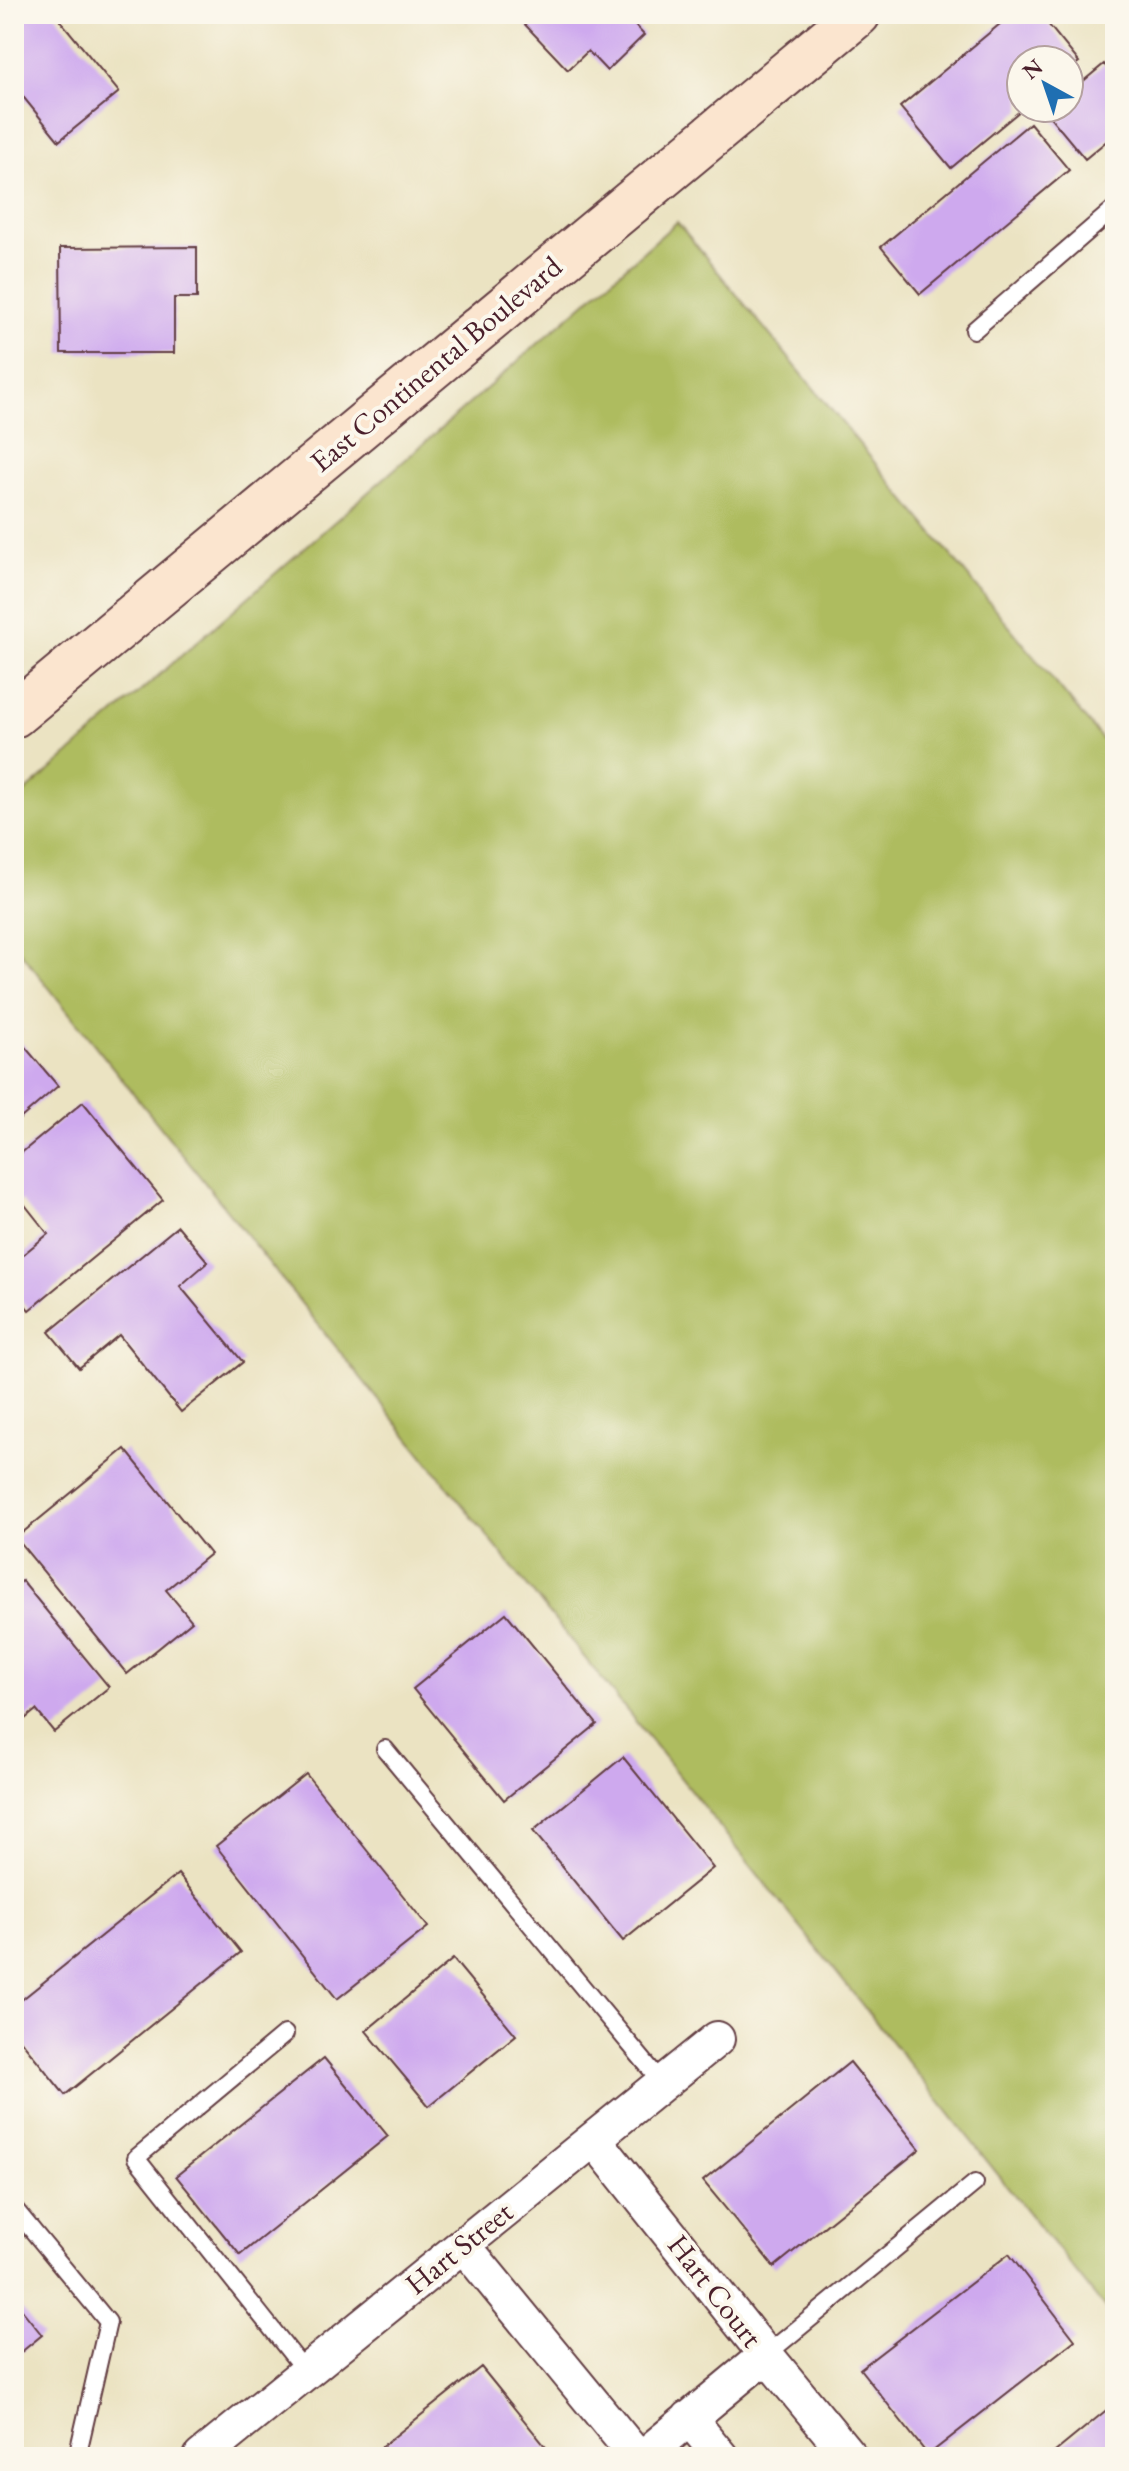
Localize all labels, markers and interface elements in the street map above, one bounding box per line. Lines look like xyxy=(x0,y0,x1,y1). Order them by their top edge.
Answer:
north arrow xyxy=(1005,44,1085,124)
text: N xyxy=(1016,52,1049,86)
street label: East Continental Boulevard xyxy=(302,246,570,480)
street label: Hart Street xyxy=(397,2192,521,2303)
street label: Hart Court xyxy=(659,2226,772,2356)

